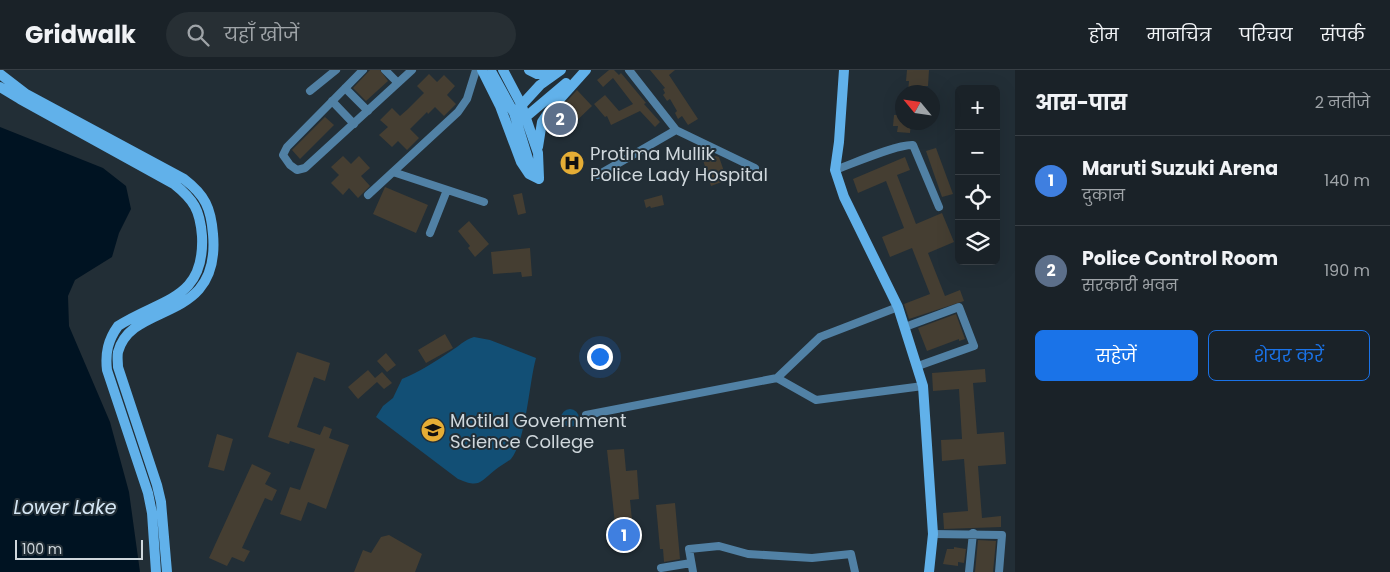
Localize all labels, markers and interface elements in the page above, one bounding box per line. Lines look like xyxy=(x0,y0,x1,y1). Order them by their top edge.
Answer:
search box xyxy=(166,12,516,57)
text: Gridwalk xyxy=(25,18,136,51)
icon: search xyxy=(184,21,212,49)
text: यहाँ खोजें xyxy=(224,21,299,48)
text: होम xyxy=(1089,22,1119,47)
text: मानचित्र xyxy=(1147,22,1211,47)
text: परिचय xyxy=(1239,22,1293,47)
text: संपर्क xyxy=(1321,22,1365,47)
north arrow xyxy=(895,85,940,130)
map controls xyxy=(955,85,1000,265)
button: + xyxy=(955,85,1000,130)
text: आस-पास xyxy=(1035,88,1127,117)
text: 2 नतीजे xyxy=(1315,91,1370,114)
pin: 2 xyxy=(544,100,576,138)
button: − xyxy=(955,130,1000,175)
place label: Protima Mullik Police Lady Hospital xyxy=(590,141,768,187)
hospital icon: Protima Mullik Police Lady Hospital xyxy=(559,150,585,176)
text: Maruti Suzuki Arena xyxy=(1082,155,1278,182)
text: 1 xyxy=(1048,169,1054,192)
text: 140 m xyxy=(1324,169,1370,192)
button: locate xyxy=(955,175,1000,220)
text: दुकान xyxy=(1082,184,1125,207)
button: layers xyxy=(955,220,1000,265)
text: Police Control Room xyxy=(1082,245,1278,272)
text: 2 xyxy=(1046,259,1056,282)
text: 190 m xyxy=(1324,259,1370,282)
text: सरकारी भवन xyxy=(1082,274,1178,297)
button: सहेजें xyxy=(1035,330,1198,381)
button: शेयर करें xyxy=(1208,330,1370,381)
your location xyxy=(587,344,613,370)
place label: Motilal Government Science College xyxy=(450,408,627,454)
school or university icon: Motilal Government Science College xyxy=(420,417,446,443)
water label: Lower Lake xyxy=(13,494,117,521)
pin: 1 xyxy=(608,516,640,554)
scale bar xyxy=(15,537,142,560)
text: 100 m xyxy=(22,539,62,559)

